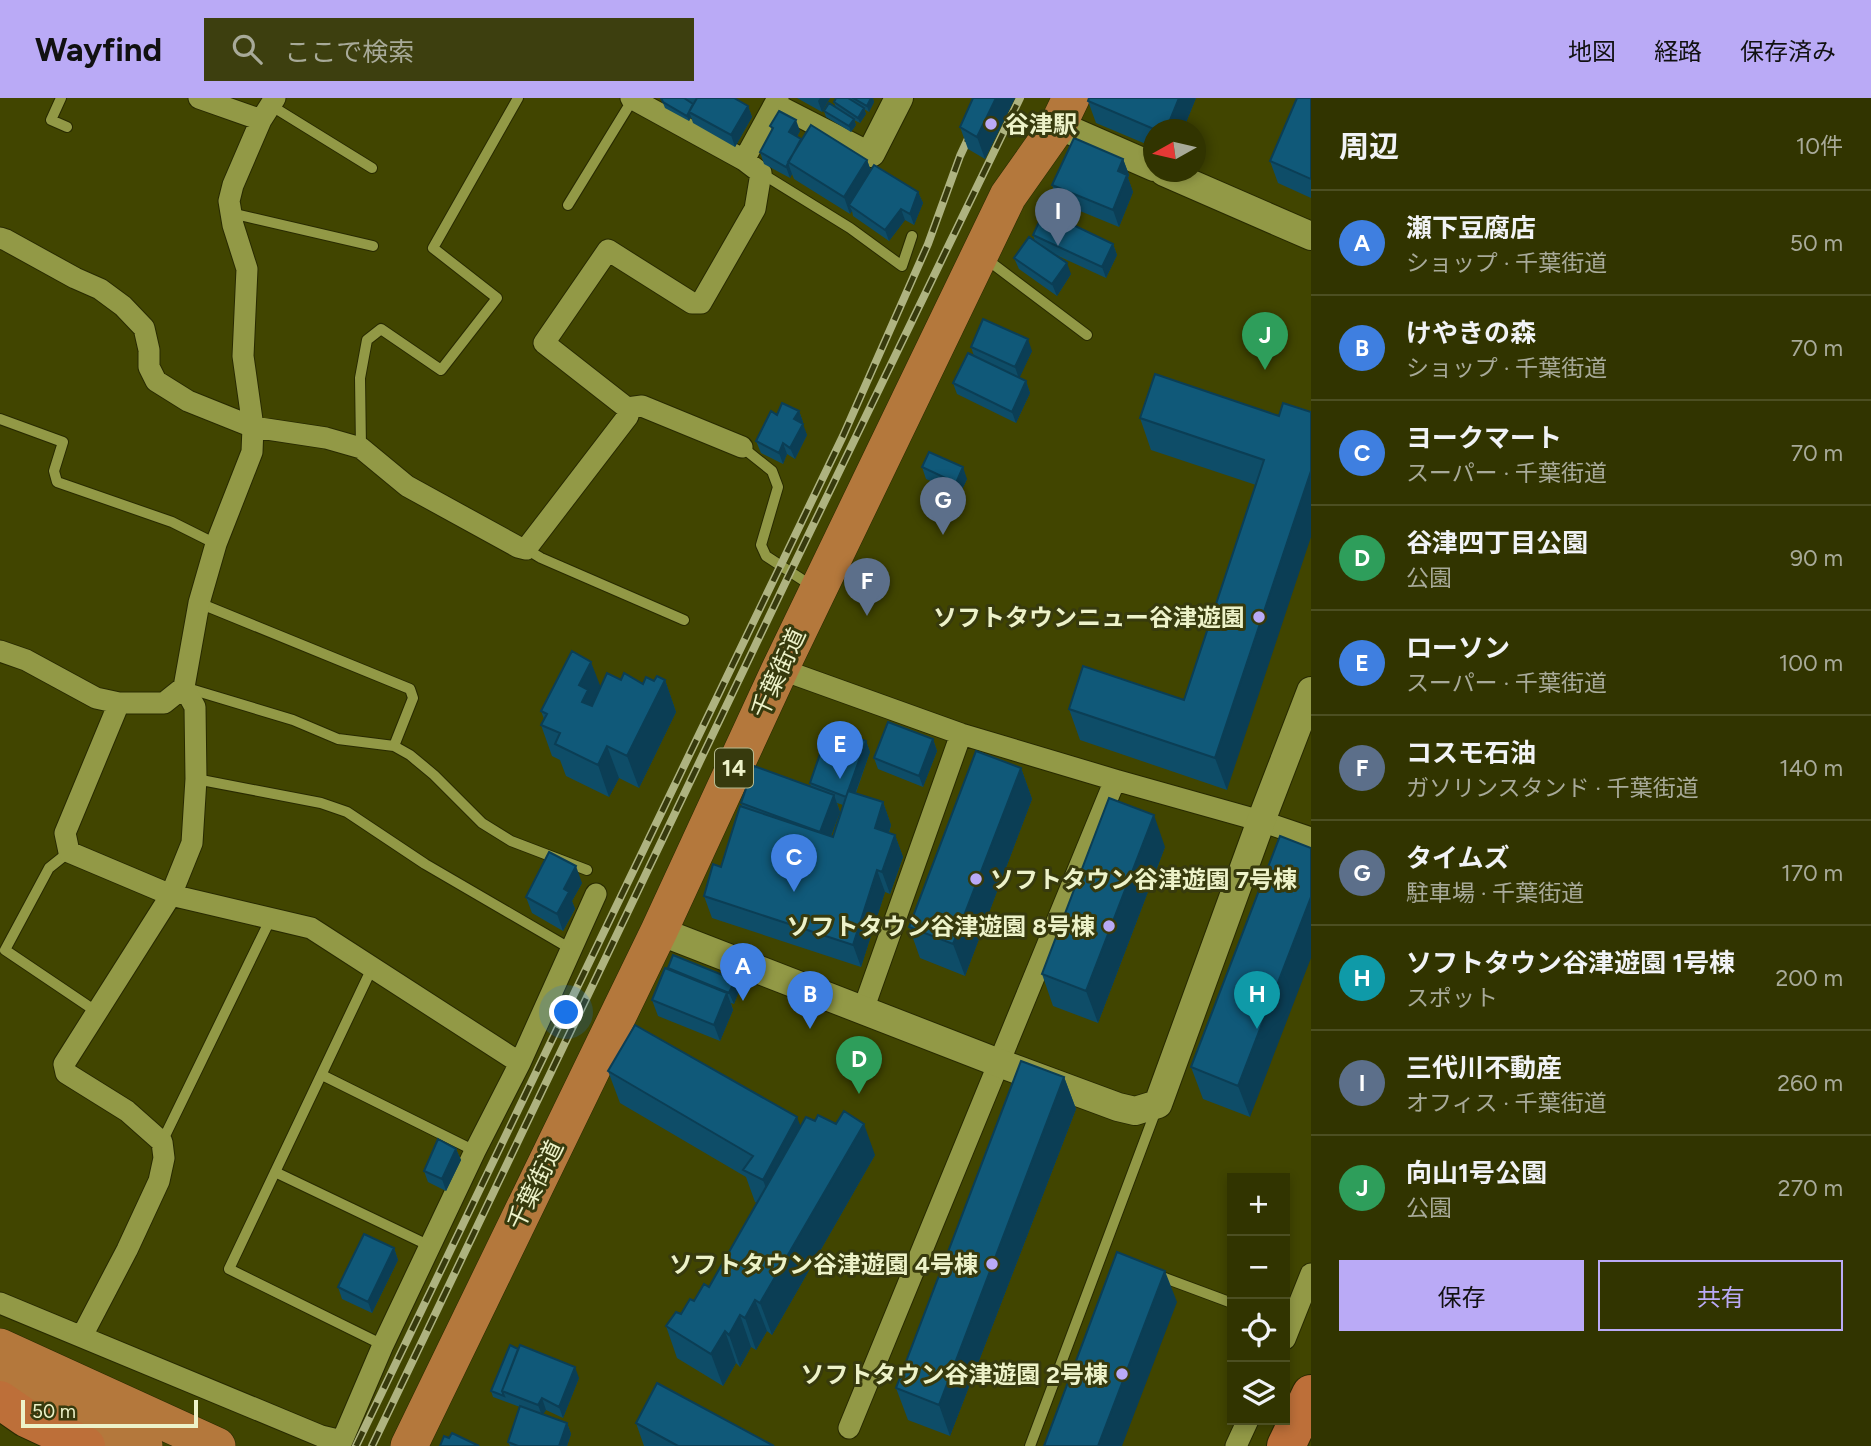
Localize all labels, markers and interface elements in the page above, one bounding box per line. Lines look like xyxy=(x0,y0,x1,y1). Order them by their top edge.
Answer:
search box xyxy=(204,18,694,81)
text: Wayfind xyxy=(35,30,162,69)
icon: search xyxy=(228,30,266,68)
text: ここで検索 xyxy=(284,36,414,68)
text: 地図 xyxy=(1568,37,1616,66)
text: 経路 xyxy=(1654,37,1702,66)
text: 保存済み xyxy=(1740,37,1836,66)
place label: 谷津駅 xyxy=(1005,110,1077,139)
marker: 谷津駅 xyxy=(983,116,999,132)
north arrow xyxy=(1143,119,1206,182)
text: 周辺 xyxy=(1339,128,1399,165)
text: 10件 xyxy=(1796,132,1843,160)
pin: I xyxy=(1035,188,1081,246)
text: 瀬下豆腐店 xyxy=(1406,212,1536,244)
text: A xyxy=(1354,229,1370,257)
text: 50 m xyxy=(1790,229,1843,257)
text: ショップ · 千葉街道 xyxy=(1406,249,1607,277)
pin: J xyxy=(1242,312,1288,370)
text: けやきの森 xyxy=(1406,317,1536,349)
text: B xyxy=(1355,334,1369,362)
text: 70 m xyxy=(1791,334,1843,362)
text: ショップ · 千葉街道 xyxy=(1406,354,1607,382)
text: ヨークマート xyxy=(1406,422,1562,454)
text: C xyxy=(1354,439,1370,467)
text: 70 m xyxy=(1791,439,1843,467)
text: スーパー · 千葉街道 xyxy=(1406,459,1607,487)
pin: G xyxy=(920,477,966,535)
text: 谷津四丁目公園 xyxy=(1406,527,1588,559)
text: D xyxy=(1354,544,1370,572)
text: 90 m xyxy=(1790,544,1843,572)
pin: F xyxy=(844,558,890,616)
text: 公園 xyxy=(1406,564,1452,592)
place label: ソフトタウンニュー谷津遊園 xyxy=(933,603,1245,632)
marker: ソフトタウンニュー谷津遊園 xyxy=(1251,609,1267,625)
street label: 千葉街道 xyxy=(745,623,811,723)
text: ローソン xyxy=(1406,632,1510,664)
text: E xyxy=(1355,649,1369,677)
text: 100 m xyxy=(1779,649,1843,677)
text: スーパー · 千葉街道 xyxy=(1406,669,1607,697)
pin: E xyxy=(817,721,863,779)
text: コスモ石油 xyxy=(1406,737,1536,769)
road number: 14 xyxy=(715,748,753,788)
text: F xyxy=(1356,754,1368,782)
text: 140 m xyxy=(1779,754,1843,782)
text: ガソリンスタンド · 千葉街道 xyxy=(1406,774,1699,802)
pin: C xyxy=(771,834,817,892)
text: タイムズ xyxy=(1406,842,1509,874)
text: G xyxy=(1353,859,1371,887)
text: 170 m xyxy=(1781,859,1843,887)
place label: ソフトタウン谷津遊園 7号棟 xyxy=(990,865,1297,894)
marker: ソフトタウン谷津遊園 7号棟 xyxy=(968,871,984,887)
text: 駐車場 · 千葉街道 xyxy=(1406,879,1584,907)
place label: ソフトタウン谷津遊園 8号棟 xyxy=(787,912,1095,941)
marker: ソフトタウン谷津遊園 8号棟 xyxy=(1101,918,1117,934)
pin: A xyxy=(720,943,766,1001)
text: ソフトタウン谷津遊園 1号棟 xyxy=(1406,947,1735,979)
text: H xyxy=(1353,964,1371,992)
text: 200 m xyxy=(1775,964,1843,992)
pin: B xyxy=(787,971,833,1029)
pin: H xyxy=(1234,971,1280,1029)
text: スポット xyxy=(1406,984,1498,1012)
your location xyxy=(549,995,583,1029)
pin: D xyxy=(836,1036,882,1094)
text: 三代川不動産 xyxy=(1406,1052,1562,1084)
text: I xyxy=(1359,1069,1365,1097)
text: 260 m xyxy=(1777,1069,1843,1097)
text: オフィス · 千葉街道 xyxy=(1406,1089,1607,1117)
street label: 千葉街道 xyxy=(501,1136,569,1234)
text: 向山1号公園 xyxy=(1406,1157,1547,1189)
map controls xyxy=(1227,1173,1290,1425)
button: + xyxy=(1227,1173,1290,1236)
text: J xyxy=(1356,1174,1368,1202)
text: 270 m xyxy=(1778,1174,1843,1202)
text: 公園 xyxy=(1406,1194,1452,1222)
button: − xyxy=(1227,1236,1290,1299)
place label: ソフトタウン谷津遊園 4号棟 xyxy=(669,1250,978,1279)
marker: ソフトタウン谷津遊園 4号棟 xyxy=(984,1256,1000,1272)
button: 保存 xyxy=(1339,1260,1584,1331)
button: 共有 xyxy=(1598,1260,1843,1331)
button: locate xyxy=(1227,1299,1290,1362)
place label: ソフトタウン谷津遊園 2号棟 xyxy=(800,1360,1108,1389)
button: layers xyxy=(1227,1362,1290,1425)
marker: ソフトタウン谷津遊園 2号棟 xyxy=(1114,1366,1130,1382)
scale bar xyxy=(21,1397,198,1429)
text: 50 m xyxy=(32,1400,76,1423)

